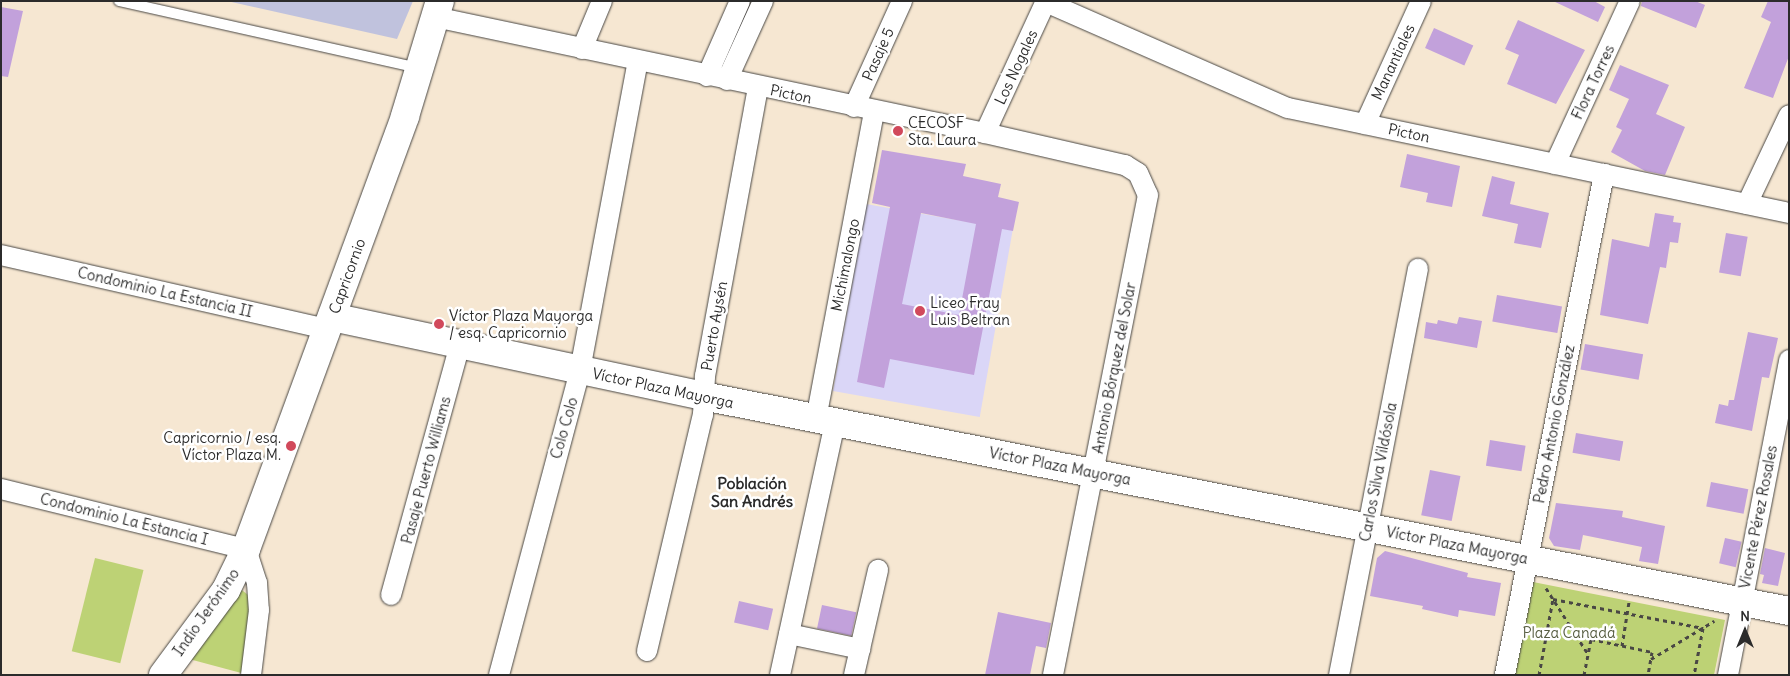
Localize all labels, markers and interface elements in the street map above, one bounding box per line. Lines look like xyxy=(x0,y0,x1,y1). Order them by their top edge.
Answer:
street label: Manantiales xyxy=(1368,21,1418,103)
street label: Pasaje 5 xyxy=(858,25,898,83)
street label: Los Nogales xyxy=(991,27,1041,107)
street label: Flora Torres xyxy=(1568,42,1618,122)
street label: Picton xyxy=(768,81,814,107)
place label: CECOSF Sta. Laura xyxy=(908,113,976,148)
street label: Picton xyxy=(1386,120,1432,146)
marker: CECOSF Sta. Laura xyxy=(892,125,904,137)
street label: Michimalongo xyxy=(827,217,863,313)
street label: Capricornio xyxy=(325,236,369,316)
street label: Condominio La Estancia II xyxy=(76,263,254,321)
street label: Puerto Aysén xyxy=(697,280,731,372)
street label: Antonio Bórquez del Solar xyxy=(1089,281,1139,455)
place label: Liceo Fray Luis Beltran xyxy=(930,293,1010,328)
marker: Liceo Fray Luis Beltran xyxy=(914,305,926,317)
place label: Víctor Plaza Mayorga / esq. Capricornio xyxy=(449,306,593,341)
marker: Víctor Plaza Mayorga / esq. Capricornio xyxy=(433,318,445,330)
street label: Pedro Antonio González xyxy=(1530,343,1578,505)
street label: Víctor Plaza Mayorga xyxy=(591,364,735,412)
street label: Pasaje Puerto Williams xyxy=(398,394,454,546)
street label: Colo Colo xyxy=(547,395,581,461)
street label: Carlos Silva Vildósola xyxy=(1356,401,1400,543)
place label: Capricornio / esq. Víctor Plaza M. xyxy=(163,428,281,463)
marker: Capricornio / esq. Víctor Plaza M. xyxy=(285,440,297,452)
street label: Víctor Plaza Mayorga xyxy=(988,443,1132,489)
street label: Vicente Pérez Rosales xyxy=(1735,444,1781,590)
district label: Población San Andrés xyxy=(711,473,793,511)
street label: Condominio La Estancia I xyxy=(38,489,210,549)
street label: Víctor Plaza Mayorga xyxy=(1385,522,1529,568)
street label: Indio Jerónimo xyxy=(169,565,243,659)
north arrow xyxy=(1720,606,1770,656)
text: N xyxy=(1740,607,1750,625)
park label: Plaza Canadá xyxy=(1522,624,1616,642)

